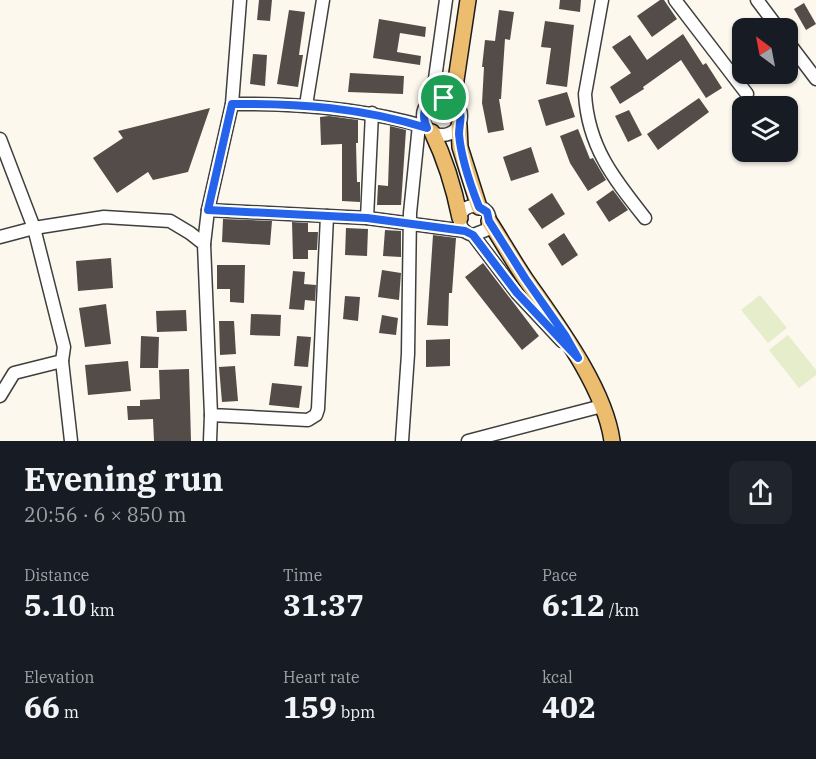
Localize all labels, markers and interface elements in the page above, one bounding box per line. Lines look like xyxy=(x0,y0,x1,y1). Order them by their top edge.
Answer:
north arrow xyxy=(732,18,798,84)
map controls xyxy=(732,18,798,162)
pin xyxy=(418,72,469,123)
icon: arrive xyxy=(427,81,460,114)
button: layers xyxy=(732,96,798,162)
text: Evening run xyxy=(24,457,224,500)
button: share xyxy=(729,461,792,524)
text: 20:56 · 6 × 850 m xyxy=(24,501,187,528)
text: Distance xyxy=(24,565,89,585)
text: Time xyxy=(283,565,322,585)
text: Pace xyxy=(542,565,577,585)
text: 5.10 xyxy=(24,585,86,624)
text: 31:37 xyxy=(283,585,364,624)
text: 6:12 xyxy=(542,585,605,624)
text: km xyxy=(86,600,115,620)
text: /km xyxy=(605,600,639,620)
text: Elevation xyxy=(24,667,94,687)
text: Heart rate xyxy=(283,667,360,687)
text: kcal xyxy=(542,667,573,687)
text: 66 xyxy=(24,687,60,726)
text: 159 xyxy=(283,687,337,726)
text: 402 xyxy=(542,687,596,726)
text: m xyxy=(60,702,79,722)
text: bpm xyxy=(337,702,375,722)

